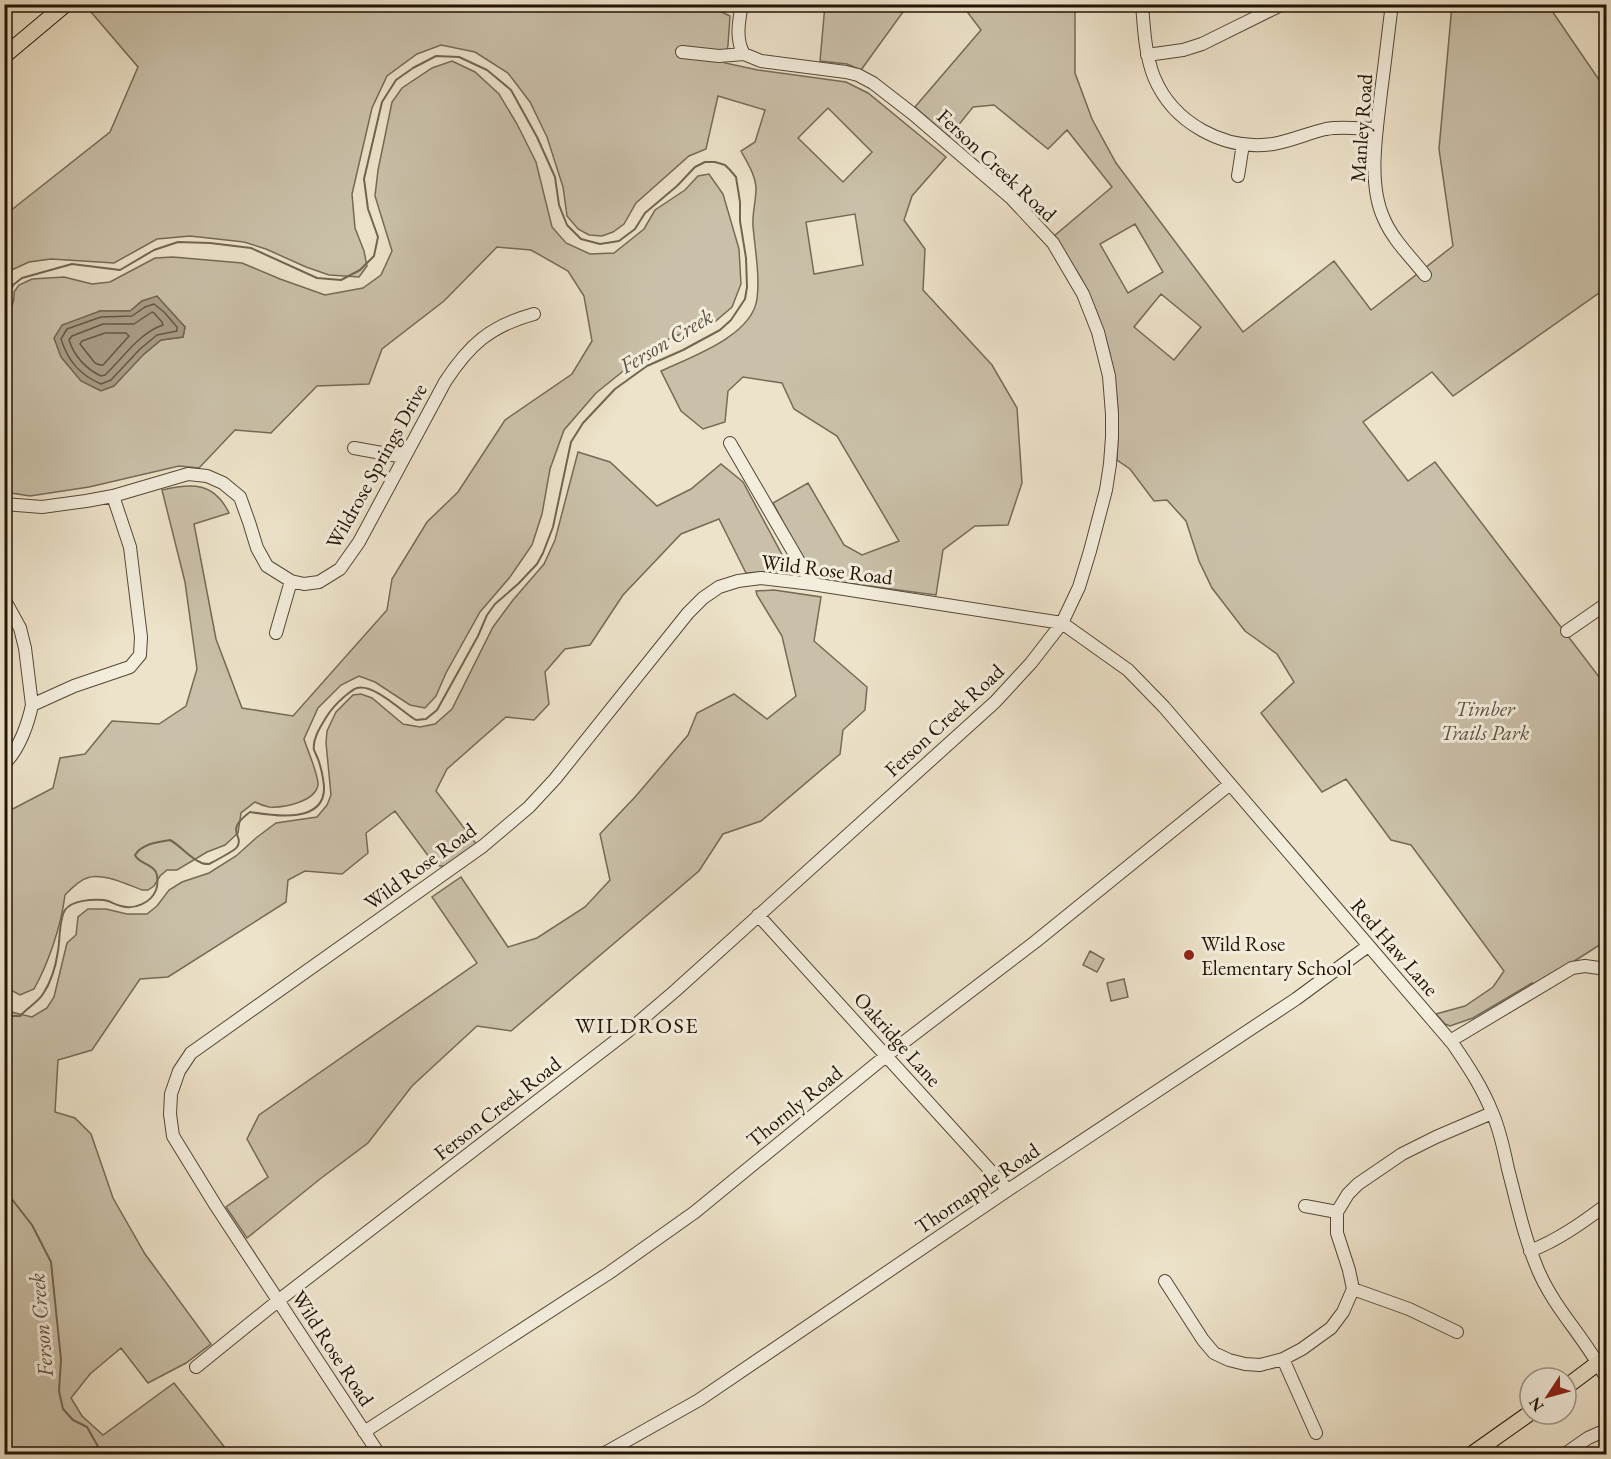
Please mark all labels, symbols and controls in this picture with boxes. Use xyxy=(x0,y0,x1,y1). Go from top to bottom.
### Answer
street label: Manley Road xyxy=(1344,73,1378,183)
street label: Ferson Creek Road xyxy=(932,103,1063,228)
water label: Ferson Creek xyxy=(613,302,718,381)
street label: Wildrose Springs Drive xyxy=(319,379,433,553)
street label: Wild Rose Road xyxy=(760,548,895,591)
street label: Ferson Creek Road xyxy=(879,657,1010,782)
park label: Timber Trails Park xyxy=(1441,695,1530,746)
street label: Wild Rose Road xyxy=(359,816,482,916)
street label: Red Haw Lane xyxy=(1345,892,1445,1002)
place label: Wild Rose Elementary School xyxy=(1201,930,1352,981)
marker: Wild Rose Elementary School xyxy=(1182,948,1196,962)
street label: Oakridge Lane xyxy=(848,986,948,1092)
district label: WILDROSE xyxy=(575,1011,699,1040)
street label: Ferson Creek Road xyxy=(428,1050,566,1166)
street label: Thornly Road xyxy=(741,1059,848,1153)
street label: Thornapple Road xyxy=(909,1136,1045,1240)
water label: Ferson Creek xyxy=(22,1272,60,1379)
street label: Wild Rose Road xyxy=(286,1285,381,1411)
north arrow xyxy=(1518,1366,1578,1426)
text: N xyxy=(1524,1393,1549,1416)

